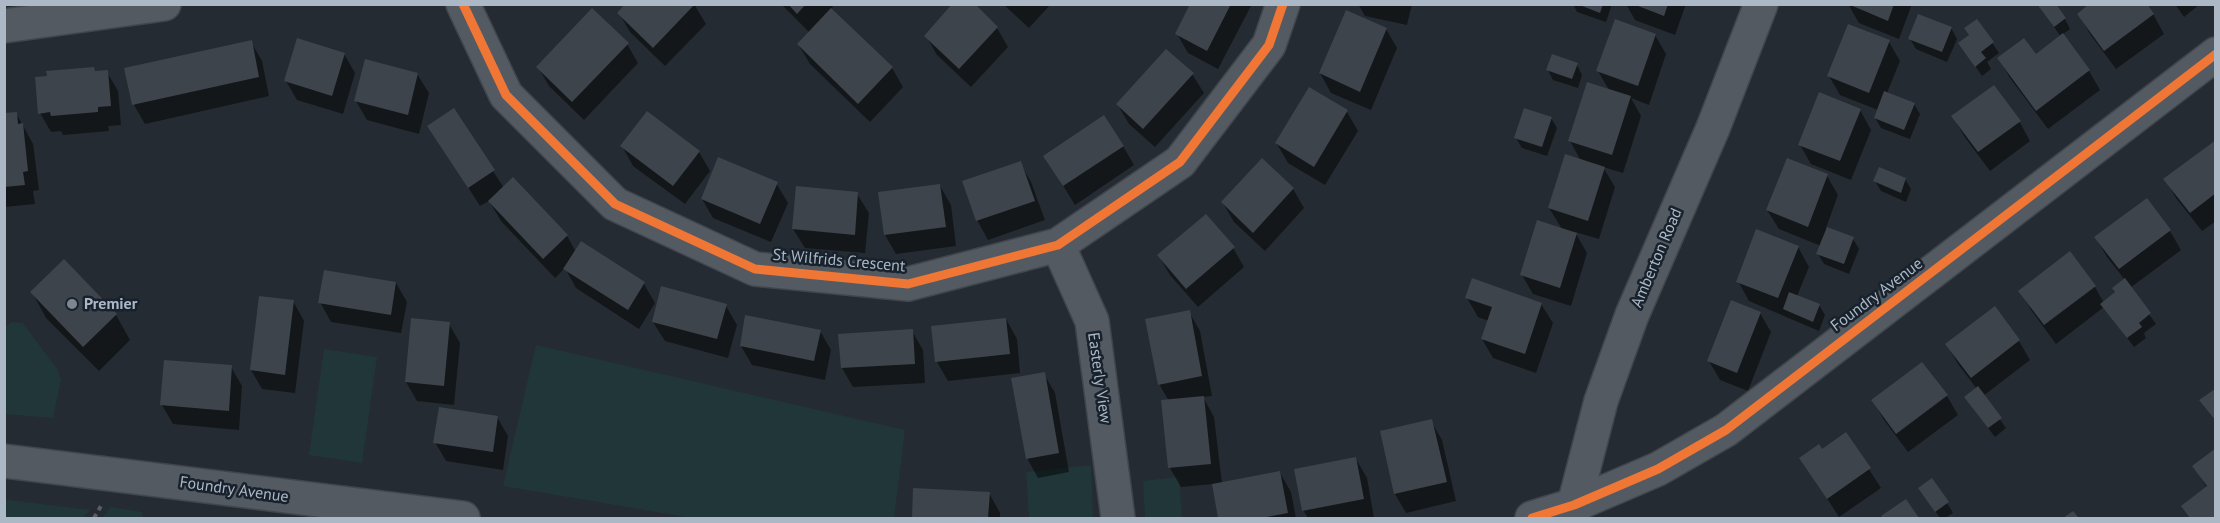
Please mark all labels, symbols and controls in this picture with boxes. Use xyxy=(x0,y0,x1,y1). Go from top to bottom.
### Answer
street label: Amberton Road xyxy=(1628,206,1686,310)
street label: St Wilfrids Crescent xyxy=(772,246,906,276)
street label: Foundry Avenue xyxy=(1827,254,1927,336)
place label: Premier xyxy=(84,294,137,314)
marker: Premier xyxy=(65,297,79,311)
street label: Easterly View xyxy=(1083,331,1115,425)
street label: Foundry Avenue xyxy=(178,473,290,507)

